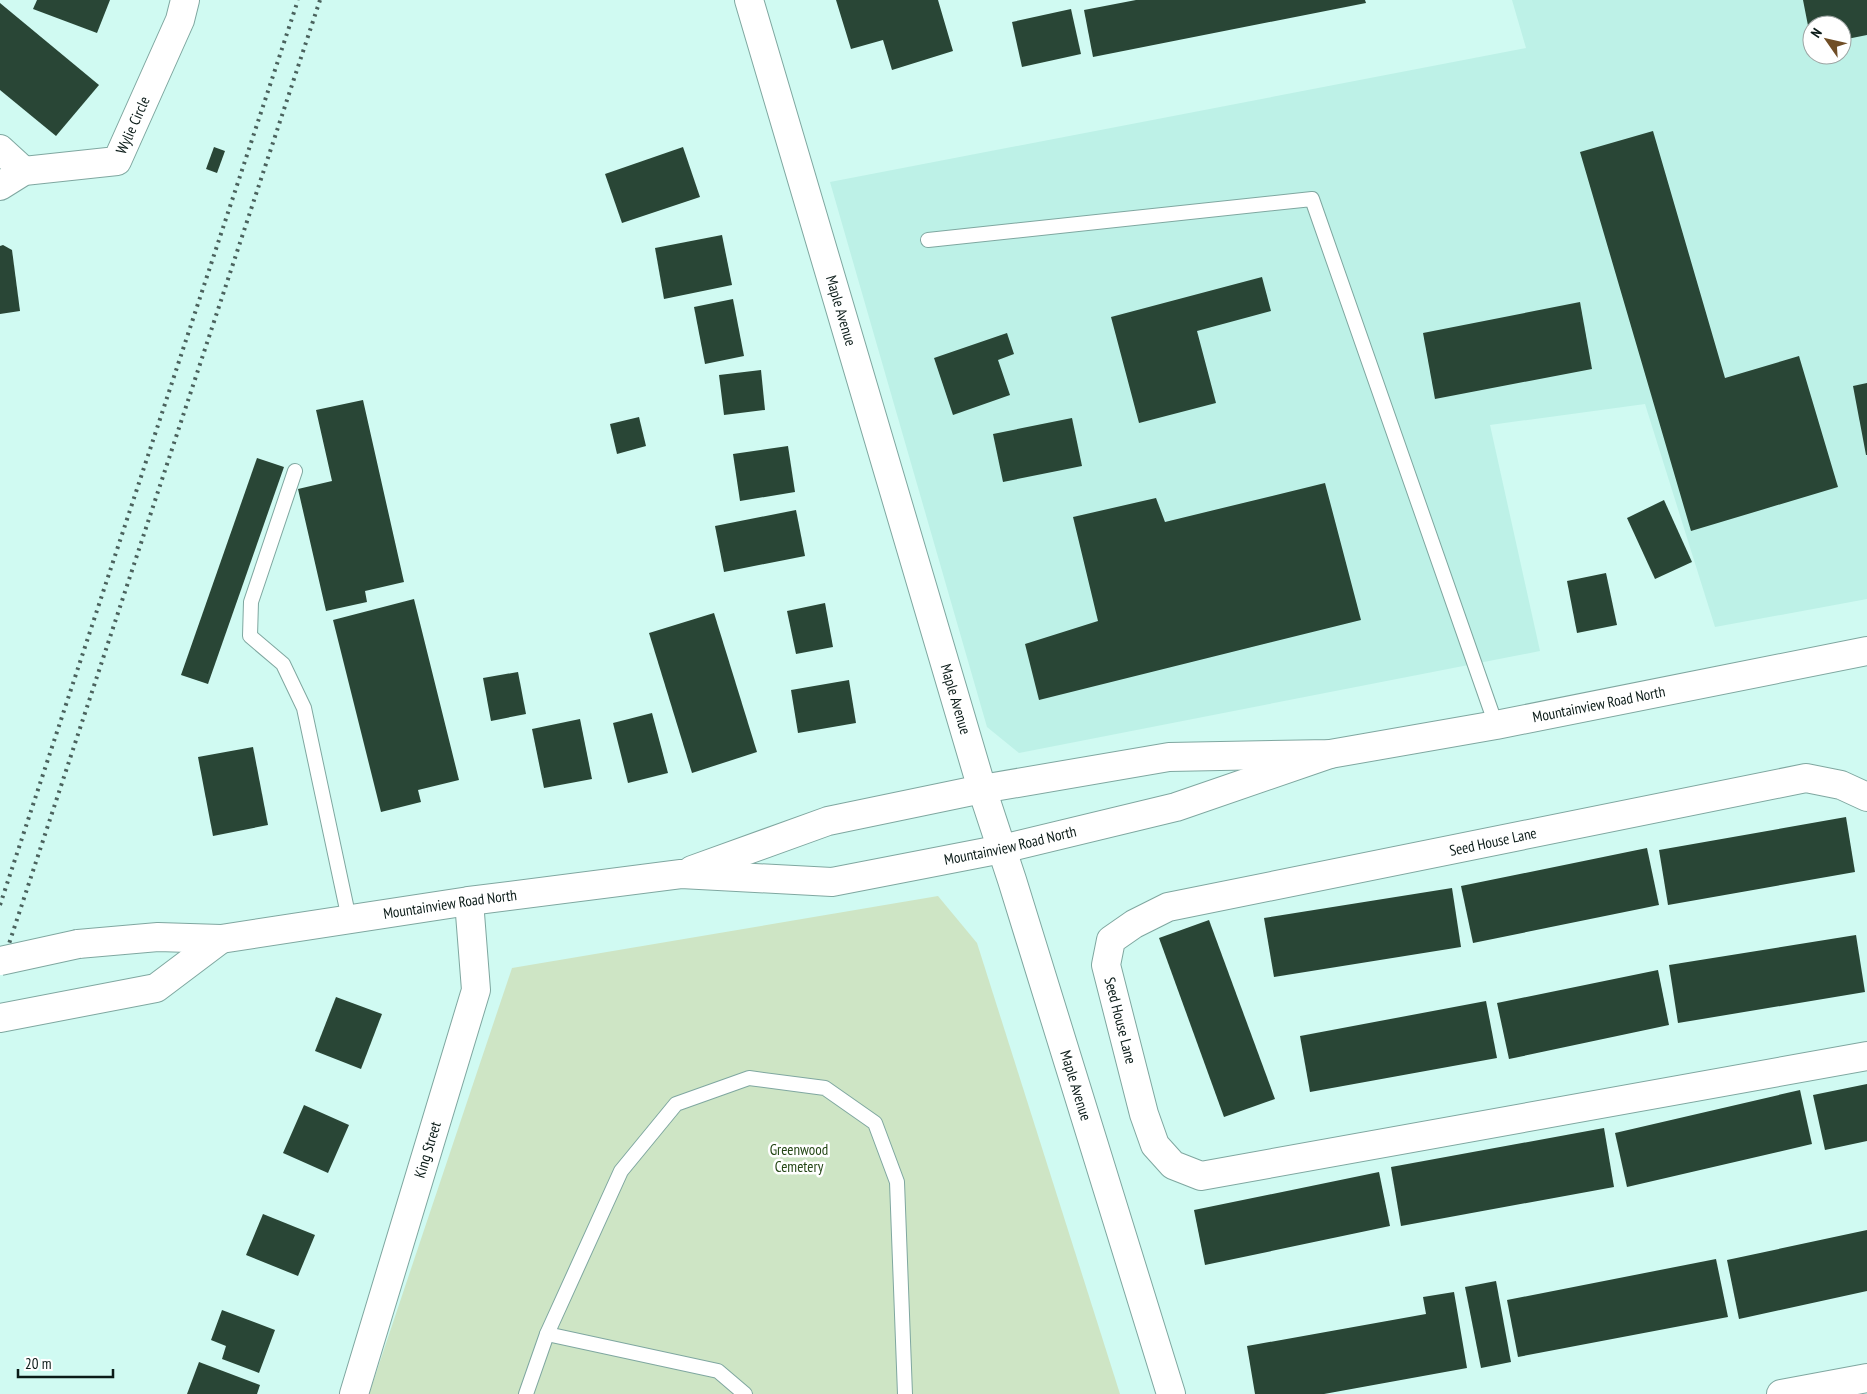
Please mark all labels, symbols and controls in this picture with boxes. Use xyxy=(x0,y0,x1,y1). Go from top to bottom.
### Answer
north arrow xyxy=(1802,15,1852,65)
text: N xyxy=(1807,25,1826,41)
street label: Wylie Circle xyxy=(111,93,154,157)
street label: Maple Avenue xyxy=(822,273,861,348)
street label: Maple Avenue xyxy=(937,662,975,737)
street label: Mountainview Road North xyxy=(1531,681,1667,726)
street label: Mountainview Road North xyxy=(942,821,1078,869)
street label: Seed House Lane xyxy=(1448,823,1538,860)
street label: Mountainview Road North xyxy=(382,885,518,923)
street label: Seed House Lane xyxy=(1100,975,1141,1066)
street label: Maple Avenue xyxy=(1056,1048,1096,1123)
street label: King Street xyxy=(410,1119,445,1180)
park label: Greenwood Cemetery xyxy=(770,1140,828,1176)
scale bar xyxy=(18,1346,112,1378)
text: 20 m xyxy=(25,1354,51,1373)

